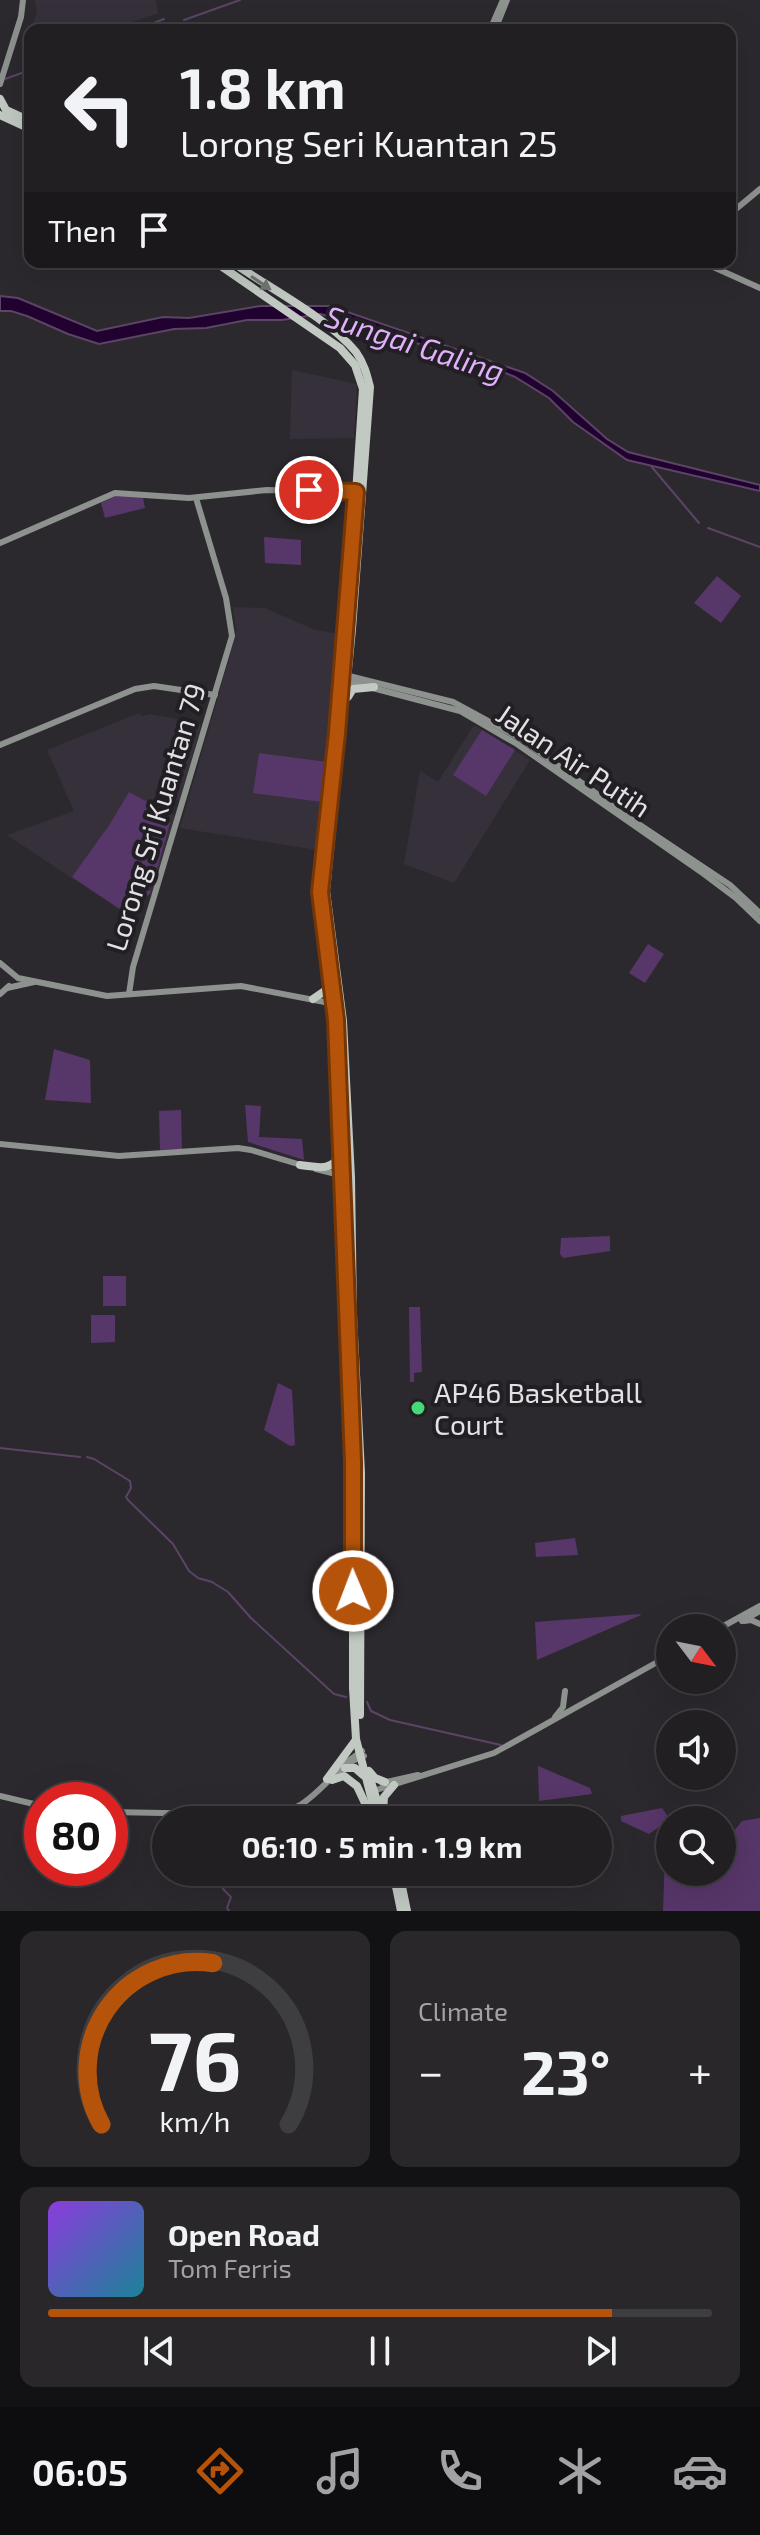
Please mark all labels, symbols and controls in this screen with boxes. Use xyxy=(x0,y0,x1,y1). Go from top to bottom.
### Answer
text: 1.8 km xyxy=(180,53,345,120)
icon: left xyxy=(48,56,152,160)
text: Lorong Seri Kuantan 25 xyxy=(180,121,558,164)
icon: arrive xyxy=(132,208,176,252)
text: Then xyxy=(48,212,116,248)
one-way arrow xyxy=(251,275,272,290)
water label: Sungai Galing xyxy=(321,297,509,389)
pin xyxy=(275,456,343,524)
icon: arrive xyxy=(287,468,331,512)
street label: Lorong Sri Kuantan 79 xyxy=(98,679,212,955)
street label: Jalan Air Putih xyxy=(491,696,657,824)
place label: AP46 Basketball Court xyxy=(434,1375,643,1441)
marker: AP46 Basketball Court xyxy=(409,1399,427,1417)
position arrow xyxy=(311,1549,395,1633)
north arrow xyxy=(656,1614,736,1694)
map controls xyxy=(656,1614,736,1886)
button: sound xyxy=(656,1710,736,1790)
speed limit sign: 80 xyxy=(24,1782,128,1886)
button: search xyxy=(656,1806,736,1886)
text: 06:10 · 5 min · 1.9 km xyxy=(242,1828,522,1864)
text: Climate xyxy=(418,1995,508,2026)
text: 76 xyxy=(148,2008,242,2108)
text: 23° xyxy=(521,2035,611,2107)
text: − xyxy=(418,2044,444,2097)
text: + xyxy=(688,2044,712,2097)
text: km/h xyxy=(160,2103,230,2138)
text: Open Road xyxy=(168,2216,320,2252)
text: Tom Ferris xyxy=(168,2252,292,2283)
icon: previous xyxy=(137,2329,181,2373)
icon: pause xyxy=(358,2329,402,2373)
icon: next xyxy=(579,2329,623,2373)
icon: directions xyxy=(192,2443,248,2499)
icon: music xyxy=(312,2443,368,2499)
icon: phone xyxy=(432,2443,488,2499)
icon: climate xyxy=(552,2443,608,2499)
icon: car xyxy=(672,2443,728,2499)
text: 06:05 xyxy=(32,2450,128,2493)

